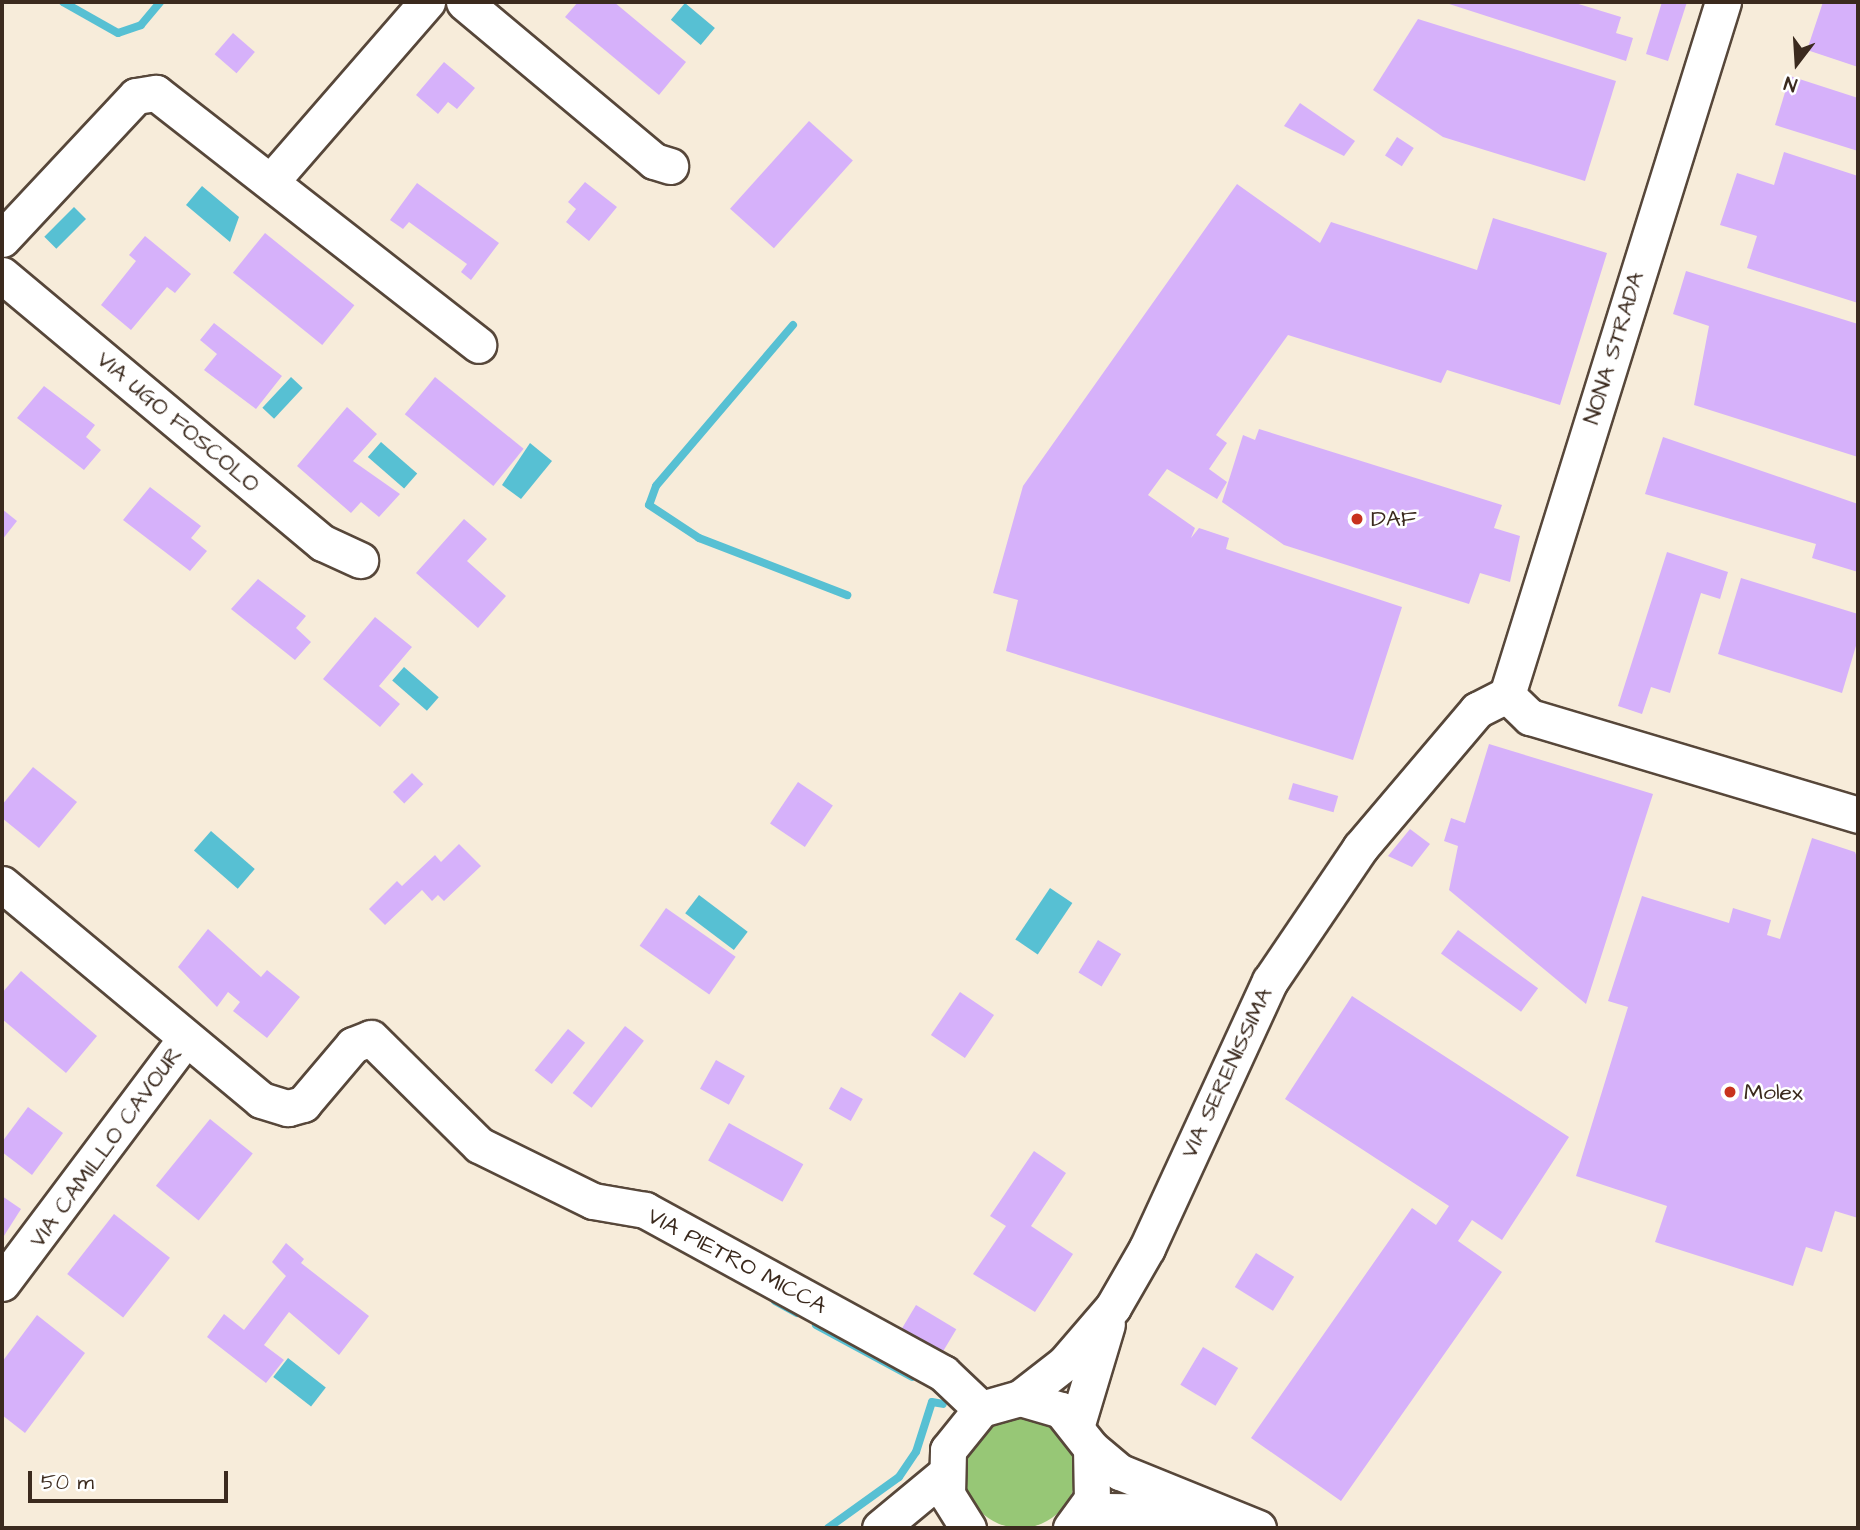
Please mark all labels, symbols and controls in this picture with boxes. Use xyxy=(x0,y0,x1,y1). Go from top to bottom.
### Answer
north arrow xyxy=(1762,28,1832,98)
text: N xyxy=(1781,69,1800,98)
street label: NONA STRADA xyxy=(1578,268,1650,428)
street label: VIA UGO FOSCOLO xyxy=(91,346,265,498)
place label: DAF xyxy=(1371,505,1417,533)
marker: DAF xyxy=(1349,511,1365,527)
street label: VIA SERENISSIMA xyxy=(1175,983,1279,1163)
street label: VIA CAMILLO CAVOUR xyxy=(24,1041,188,1253)
place label: Molex xyxy=(1744,1078,1803,1106)
marker: Molex xyxy=(1722,1084,1738,1100)
street label: VIA PIETRO MICCA xyxy=(643,1202,831,1320)
scale bar xyxy=(32,1456,231,1500)
text: 50 m xyxy=(41,1468,94,1497)

